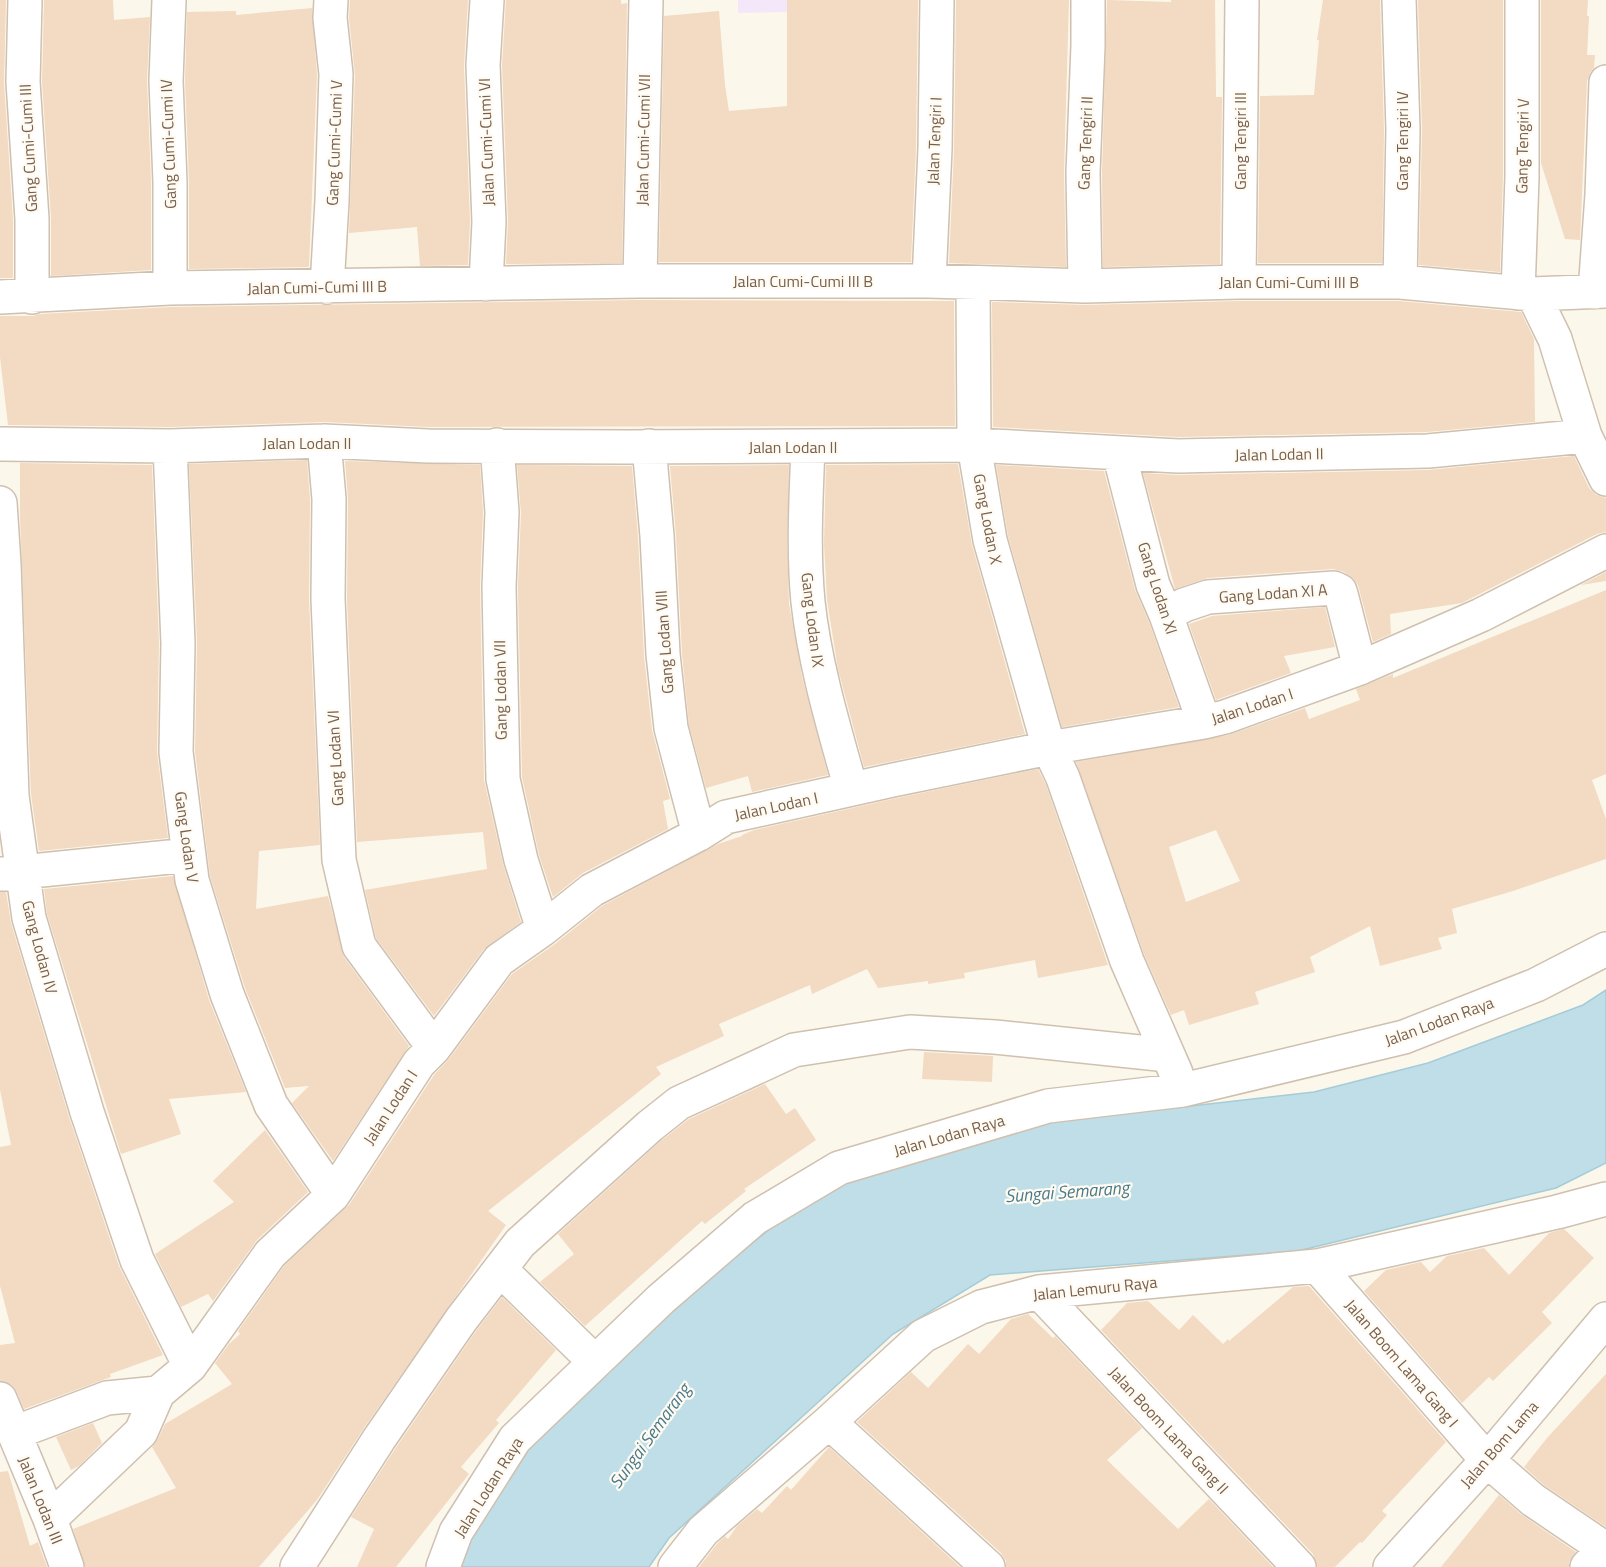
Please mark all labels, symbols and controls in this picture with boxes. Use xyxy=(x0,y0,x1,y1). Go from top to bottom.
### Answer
street label: Jalan Cumi-Cumi VII xyxy=(630,74,656,206)
street label: Jalan Cumi-Cumi VI xyxy=(472,78,500,206)
street label: Gang Cumi-Cumi IV xyxy=(154,79,182,209)
street label: Gang Cumi-Cumi V xyxy=(320,80,348,206)
street label: Gang Cumi-Cumi III xyxy=(13,83,43,213)
street label: Gang Tengiri IV xyxy=(1390,91,1414,191)
street label: Gang Tengiri III xyxy=(1228,92,1252,190)
street label: Jalan Tengiri I xyxy=(920,96,948,186)
street label: Gang Tengiri II xyxy=(1071,96,1099,190)
street label: Gang Tengiri V xyxy=(1509,98,1535,194)
street label: Jalan Cumi-Cumi III B xyxy=(733,269,873,293)
street label: Jalan Cumi-Cumi III B xyxy=(1219,270,1359,294)
street label: Jalan Cumi-Cumi III B xyxy=(247,274,387,300)
street label: Jalan Lodan II xyxy=(263,431,351,455)
street label: Jalan Lodan II xyxy=(749,435,837,459)
street label: Jalan Lodan II xyxy=(1234,441,1324,467)
street label: Gang Lodan X xyxy=(967,472,1009,566)
street label: Gang Lodan XI xyxy=(1132,539,1184,637)
street label: Gang Lodan IX xyxy=(795,571,831,669)
street label: Gang Lodan XI A xyxy=(1218,577,1329,609)
street label: Gang Lodan VIII xyxy=(648,589,680,695)
street label: Gang Lodan VII xyxy=(487,640,513,740)
street label: Jalan Lodan I xyxy=(1208,681,1296,731)
street label: Gang Lodan VI xyxy=(321,709,349,807)
street label: Jalan Lodan I xyxy=(732,785,820,827)
street label: Gang Lodan V xyxy=(169,790,205,884)
street label: Gang Lodan IV xyxy=(16,897,64,997)
street label: Jalan Lodan Raya xyxy=(1381,990,1497,1052)
street label: Jalan Lodan I xyxy=(357,1065,423,1149)
street label: Jalan Lodan Raya xyxy=(891,1108,1007,1162)
water label: Sungai Semarang xyxy=(1004,1174,1132,1209)
street label: Jalan Lemuru Raya xyxy=(1032,1270,1158,1306)
street label: Jalan Boom Lama Gang I xyxy=(1340,1294,1464,1432)
street label: Jalan Boom Lama Gang II xyxy=(1103,1361,1235,1499)
water label: Sungai Semarang xyxy=(602,1375,699,1494)
street label: Jalan Bom Lama xyxy=(1454,1395,1544,1493)
street label: Jalan Lodan Raya xyxy=(447,1432,529,1542)
street label: Jalan Lodan III xyxy=(12,1452,70,1548)

